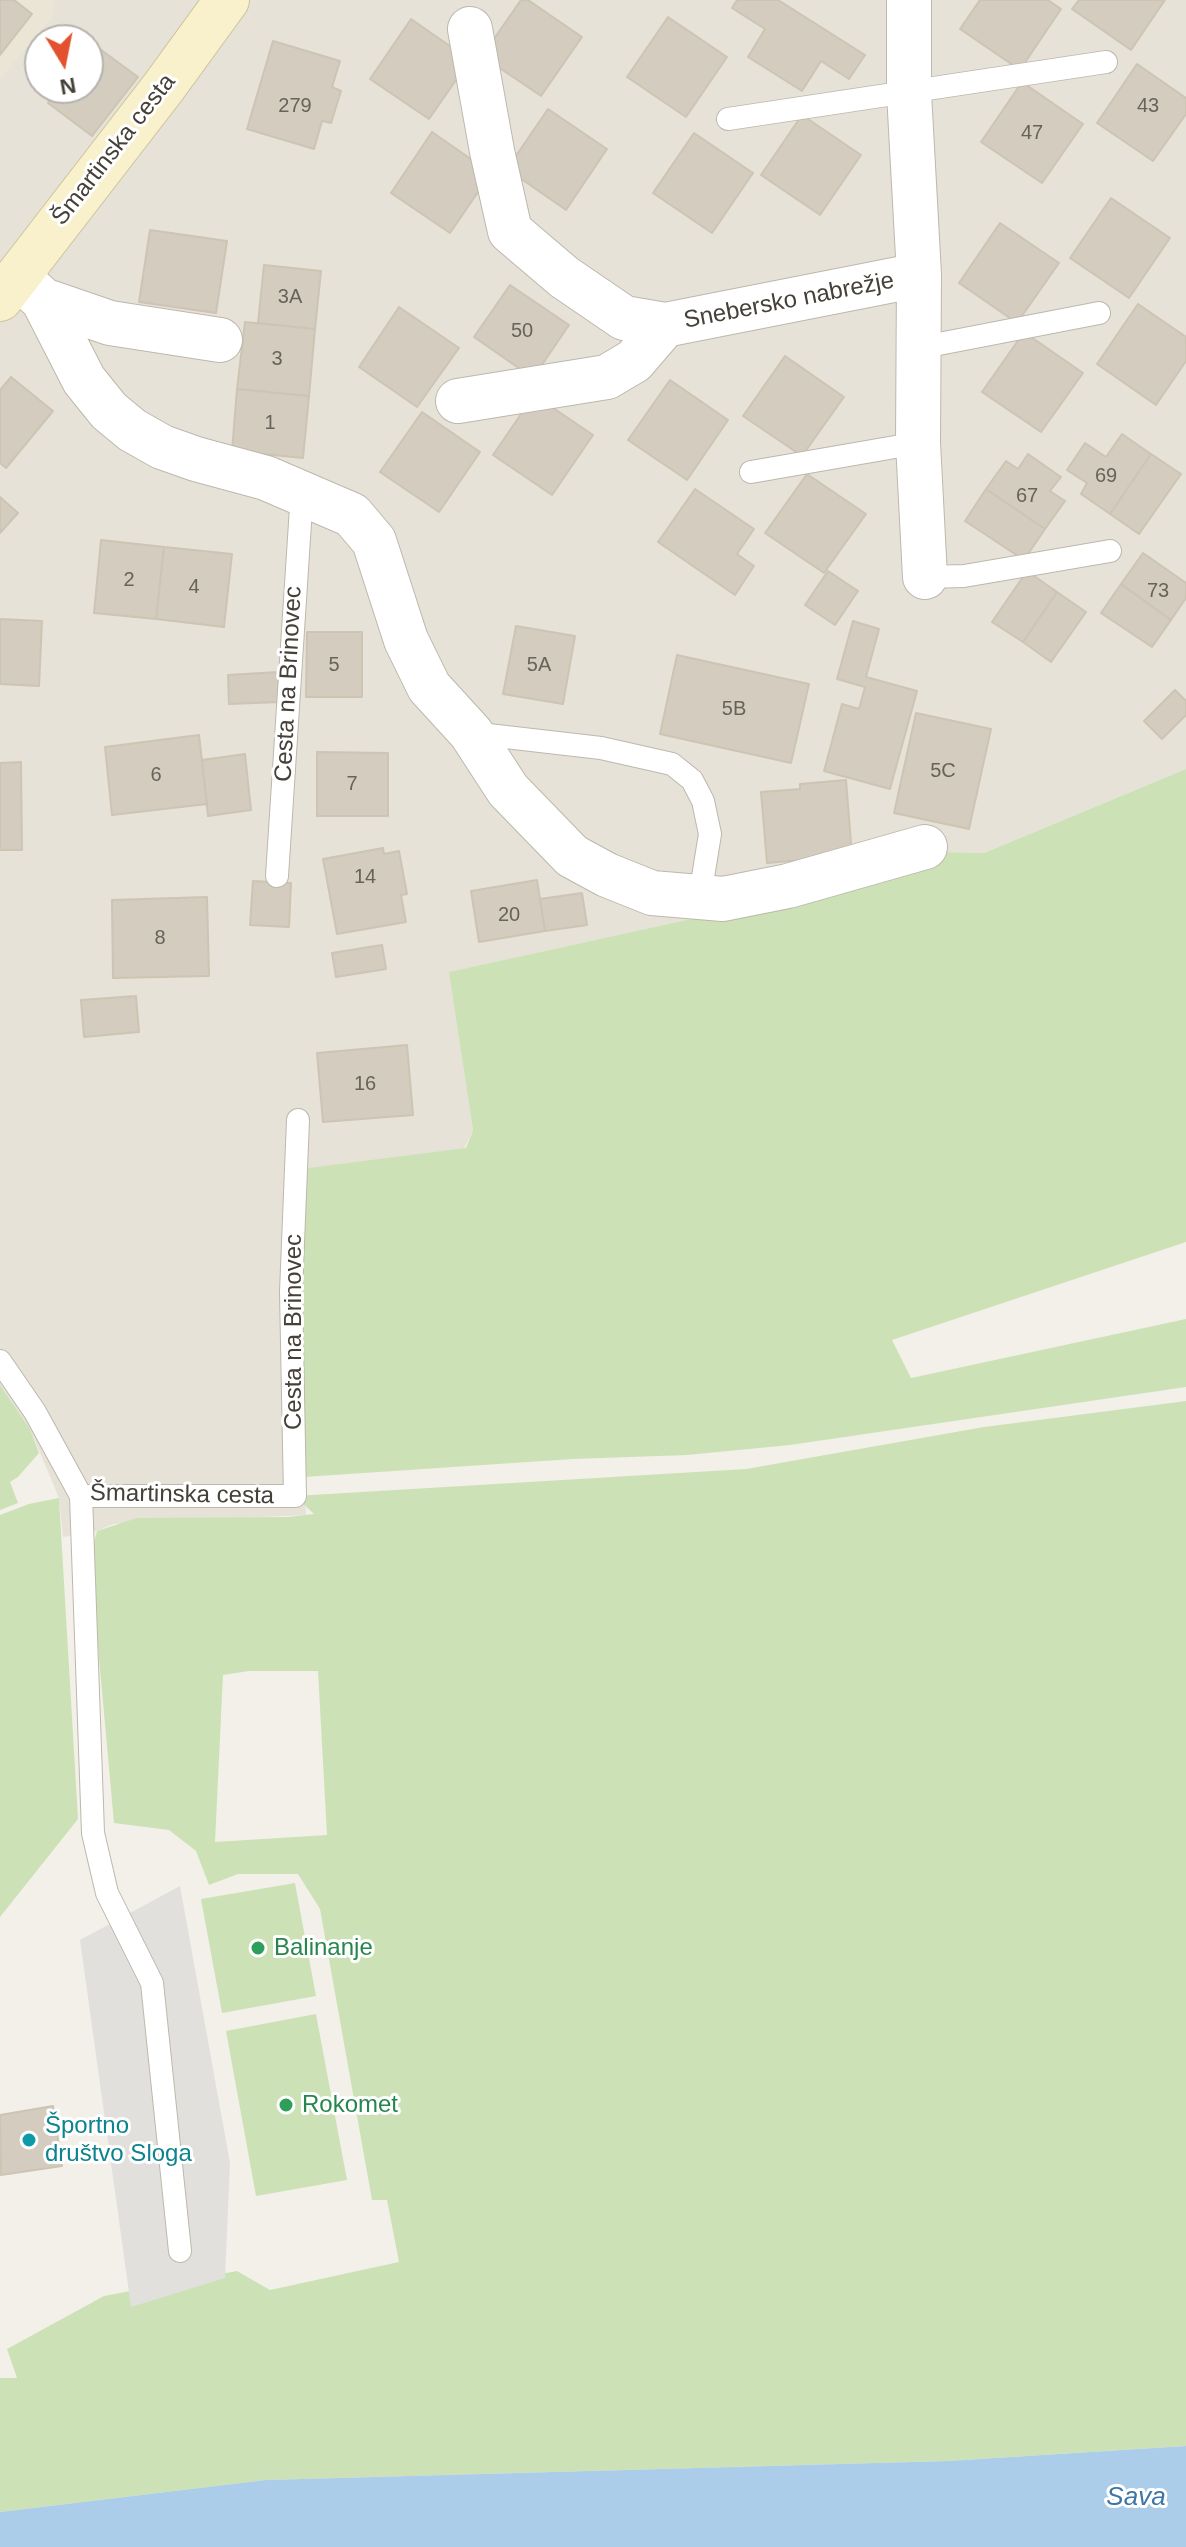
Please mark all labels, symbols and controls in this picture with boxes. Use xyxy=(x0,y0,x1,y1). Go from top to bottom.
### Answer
north arrow xyxy=(24,24,104,104)
street label: Šmartinska cesta xyxy=(46,69,182,231)
text: N xyxy=(58,72,78,100)
house number: 279 xyxy=(278,94,312,118)
house number: 43 xyxy=(1137,94,1159,118)
house number: 47 xyxy=(1021,121,1043,145)
street label: Snebersko nabrežje xyxy=(681,266,897,336)
house number: 3A xyxy=(278,285,302,309)
house number: 50 xyxy=(511,319,533,343)
house number: 3 xyxy=(271,347,283,371)
house number: 1 xyxy=(264,411,276,435)
house number: 69 xyxy=(1095,464,1117,488)
house number: 67 xyxy=(1016,484,1038,508)
house number: 2 xyxy=(123,568,135,592)
house number: 4 xyxy=(188,575,200,599)
house number: 73 xyxy=(1147,579,1169,603)
street label: Cesta na Brinovec xyxy=(269,585,309,783)
house number: 5 xyxy=(328,653,340,677)
house number: 5A xyxy=(527,653,551,677)
house number: 5B xyxy=(722,697,746,721)
house number: 5C xyxy=(930,759,956,783)
house number: 6 xyxy=(150,763,162,787)
house number: 7 xyxy=(346,772,358,796)
house number: 14 xyxy=(354,865,376,889)
house number: 20 xyxy=(498,903,520,927)
house number: 8 xyxy=(154,926,166,950)
house number: 16 xyxy=(354,1072,376,1096)
street label: Cesta na Brinovec xyxy=(280,1234,308,1430)
street label: Šmartinska cesta xyxy=(90,1479,274,1511)
place label: Balinanje xyxy=(274,1934,373,1962)
marker: Balinanje xyxy=(249,1939,267,1957)
place label: Rokomet xyxy=(302,2091,398,2119)
marker: Rokomet xyxy=(277,2096,295,2114)
place label: Športno društvo Sloga xyxy=(45,2112,192,2168)
marker: Športno društvo Sloga xyxy=(20,2131,38,2149)
water label: Sava xyxy=(1106,2482,1166,2514)

